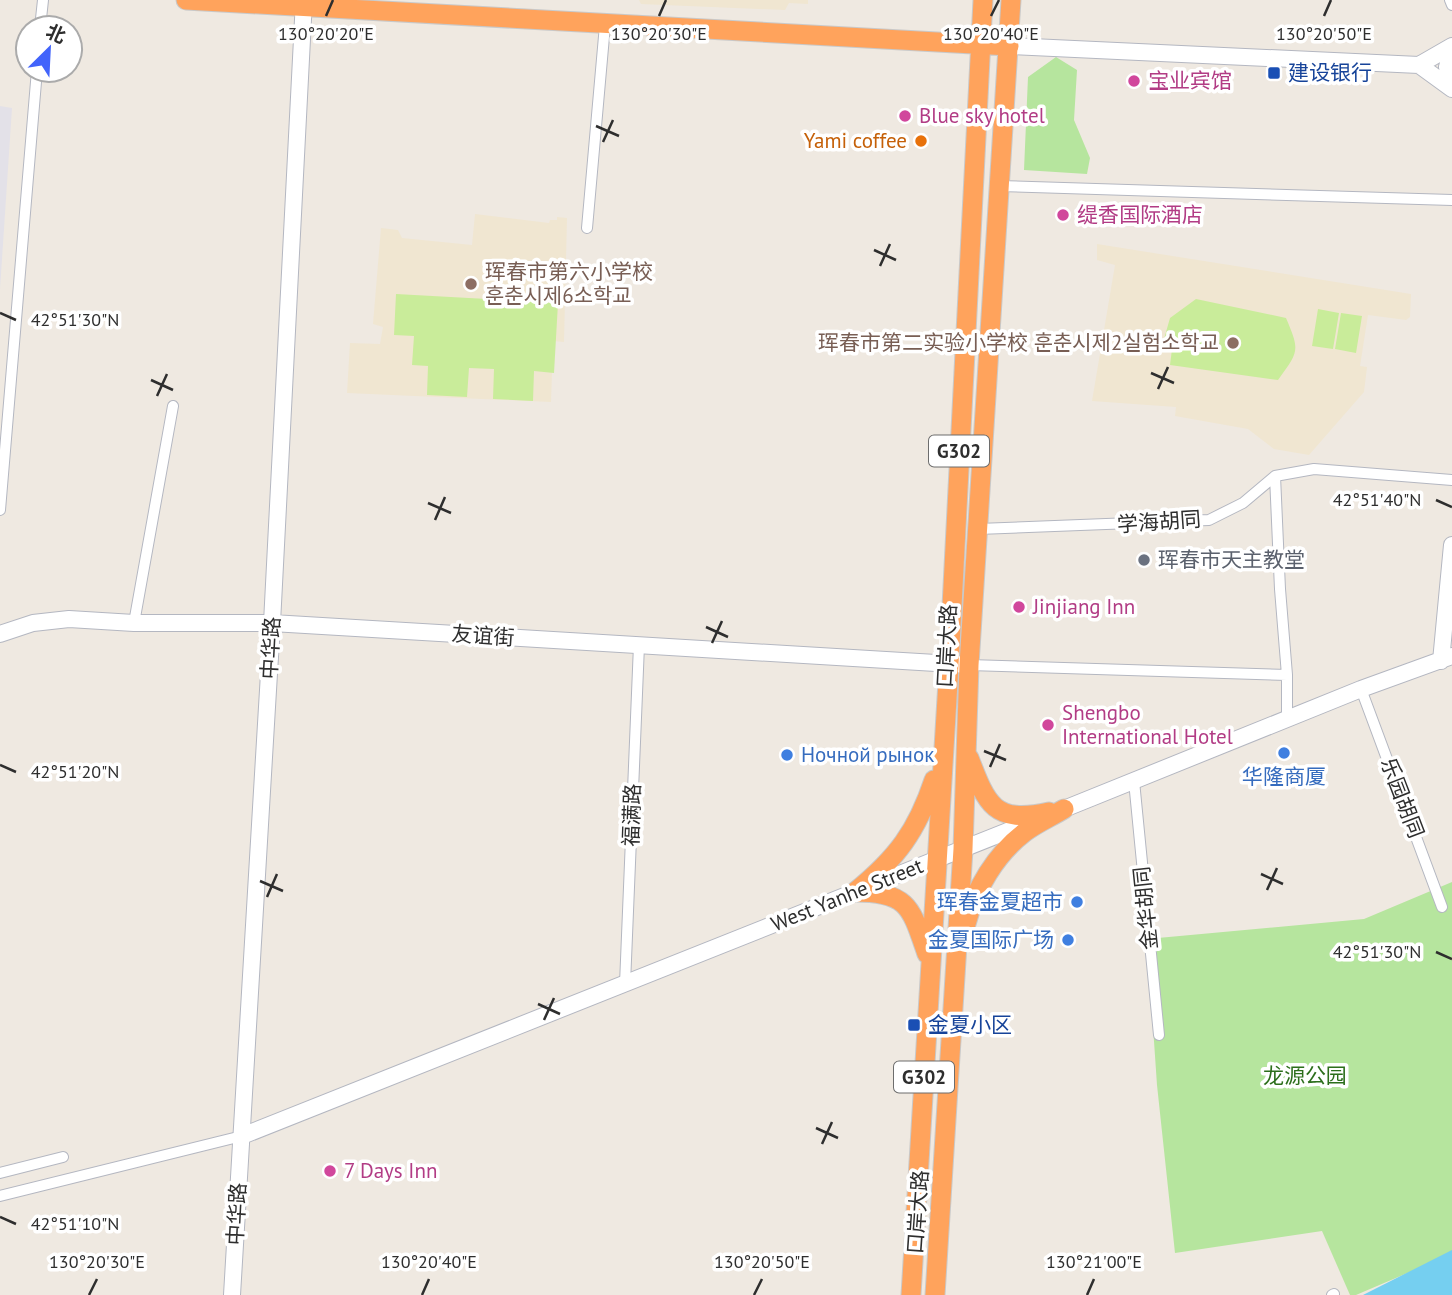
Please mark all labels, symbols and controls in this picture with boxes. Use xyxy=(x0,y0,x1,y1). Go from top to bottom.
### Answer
north arrow xyxy=(14,14,84,84)
text: 北 xyxy=(42,19,69,48)
text: 130°20'20"E xyxy=(278,22,374,45)
text: 130°20'30"E xyxy=(611,22,707,45)
text: 130°20'40"E xyxy=(943,22,1039,45)
text: 130°20'50"E xyxy=(1276,22,1372,45)
place label: 建设银行 xyxy=(1288,59,1372,86)
marker: 建设银行 xyxy=(1266,65,1282,81)
place label: 宝业宾馆 xyxy=(1148,67,1232,94)
marker: 宝业宾馆 xyxy=(1126,73,1142,89)
place label: Blue sky hotel xyxy=(919,102,1045,129)
marker: Blue sky hotel xyxy=(897,108,913,124)
place label: Yami coffee xyxy=(804,127,907,154)
marker: Yami coffee xyxy=(913,133,929,149)
place label: 缇香国际酒店 xyxy=(1077,201,1203,228)
marker: 缇香国际酒店 xyxy=(1055,207,1071,223)
place label: 珲春市第六小学校 훈춘시제6소학교 xyxy=(485,258,653,309)
marker: 珲春市第六小学校 훈춘시제6소학교 xyxy=(463,276,479,292)
text: 42°51'30"N xyxy=(31,308,119,331)
place label: 珲春市第二实验小学校 훈춘시제2실험소학교 xyxy=(818,329,1219,356)
marker: 珲春市第二实验小学校 훈춘시제2실험소학교 xyxy=(1225,335,1241,351)
road number: G302 xyxy=(929,436,989,466)
text: 42°51'40"N xyxy=(1333,488,1421,511)
street label: 学海胡同 xyxy=(1116,505,1202,538)
place label: 珲春市天主教堂 xyxy=(1158,546,1305,573)
marker: 珲春市天主教堂 xyxy=(1136,552,1152,568)
place label: Jinjiang Inn xyxy=(1032,593,1135,620)
marker: Jinjiang Inn xyxy=(1011,599,1027,615)
street label: 口岸大路 xyxy=(931,603,962,689)
street label: 中华路 xyxy=(255,616,286,680)
street label: 友谊街 xyxy=(451,620,515,651)
place label: Shengbo International Hotel xyxy=(1062,699,1233,750)
marker: Shengbo International Hotel xyxy=(1040,717,1056,733)
place label: Ночной рынок xyxy=(801,741,934,768)
marker: 华隆商厦 xyxy=(1276,745,1292,761)
marker: Ночной рынок xyxy=(779,747,795,763)
street label: 乐园胡同 xyxy=(1375,754,1430,842)
text: 42°51'20"N xyxy=(31,760,119,783)
place label: 华隆商厦 xyxy=(1242,763,1326,790)
street label: 福满路 xyxy=(617,783,646,847)
street label: West Yanhe Street xyxy=(767,852,927,937)
street label: 金华胡同 xyxy=(1128,865,1163,951)
place label: 珲春金夏超市 xyxy=(937,888,1063,915)
marker: 珲春金夏超市 xyxy=(1069,894,1085,910)
place label: 金夏国际广场 xyxy=(928,926,1054,953)
marker: 金夏国际广场 xyxy=(1060,932,1076,948)
text: 42°51'30"N xyxy=(1333,940,1421,963)
place label: 金夏小区 xyxy=(928,1011,1012,1038)
marker: 金夏小区 xyxy=(906,1017,922,1033)
road number: G302 xyxy=(894,1062,954,1092)
park label: 龙源公园 xyxy=(1263,1062,1347,1089)
place label: 7 Days Inn xyxy=(344,1157,437,1184)
marker: 7 Days Inn xyxy=(322,1163,338,1179)
street label: 口岸大路 xyxy=(901,1169,934,1255)
street label: 中华路 xyxy=(221,1182,252,1246)
text: 42°51'10"N xyxy=(31,1212,119,1235)
text: 130°20'30"E xyxy=(49,1250,145,1273)
text: 130°20'40"E xyxy=(381,1250,477,1273)
text: 130°20'50"E xyxy=(714,1250,810,1273)
text: 130°21'00"E xyxy=(1046,1250,1142,1273)

